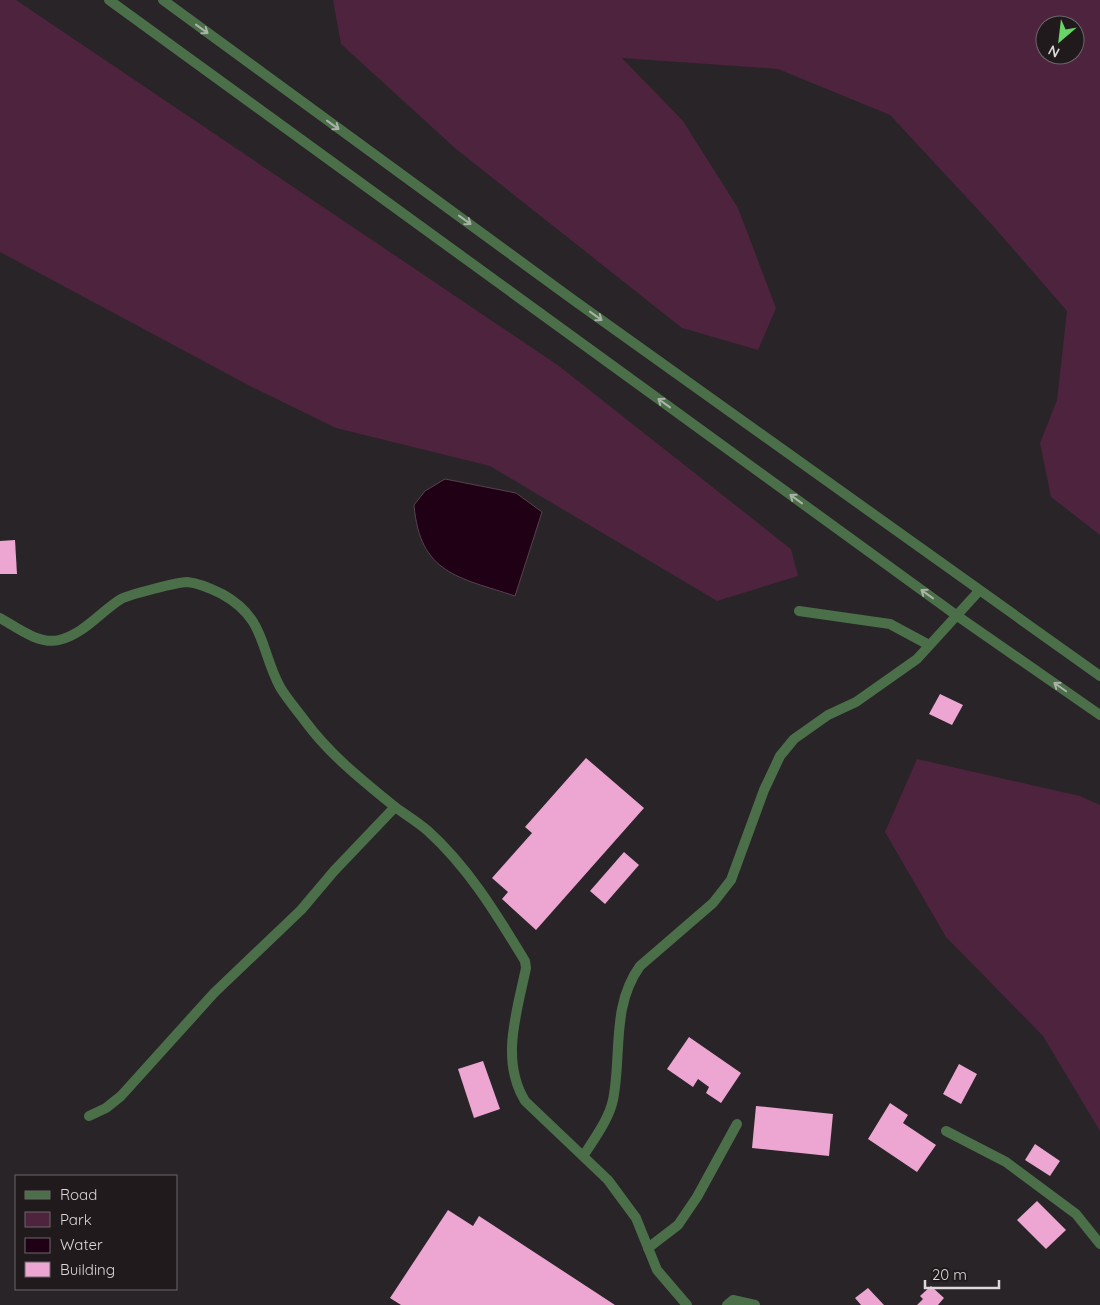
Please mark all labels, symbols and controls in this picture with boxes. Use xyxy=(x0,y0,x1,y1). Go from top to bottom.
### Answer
north arrow xyxy=(1035,15,1085,65)
one-way arrow xyxy=(195,24,209,34)
text: N xyxy=(1045,41,1063,62)
one-way arrow xyxy=(326,119,339,130)
one-way arrow xyxy=(458,215,471,226)
one-way arrow xyxy=(589,311,603,321)
one-way arrow xyxy=(657,398,671,408)
one-way arrow xyxy=(789,493,803,504)
one-way arrow xyxy=(920,589,934,599)
one-way arrow xyxy=(1053,682,1067,692)
legend xyxy=(15,1175,178,1290)
text: Road xyxy=(60,1185,97,1204)
text: Park xyxy=(60,1210,92,1229)
text: Water xyxy=(60,1235,103,1254)
scale bar xyxy=(925,1258,999,1290)
text: Building xyxy=(60,1260,115,1279)
text: 20 m xyxy=(932,1265,967,1284)

